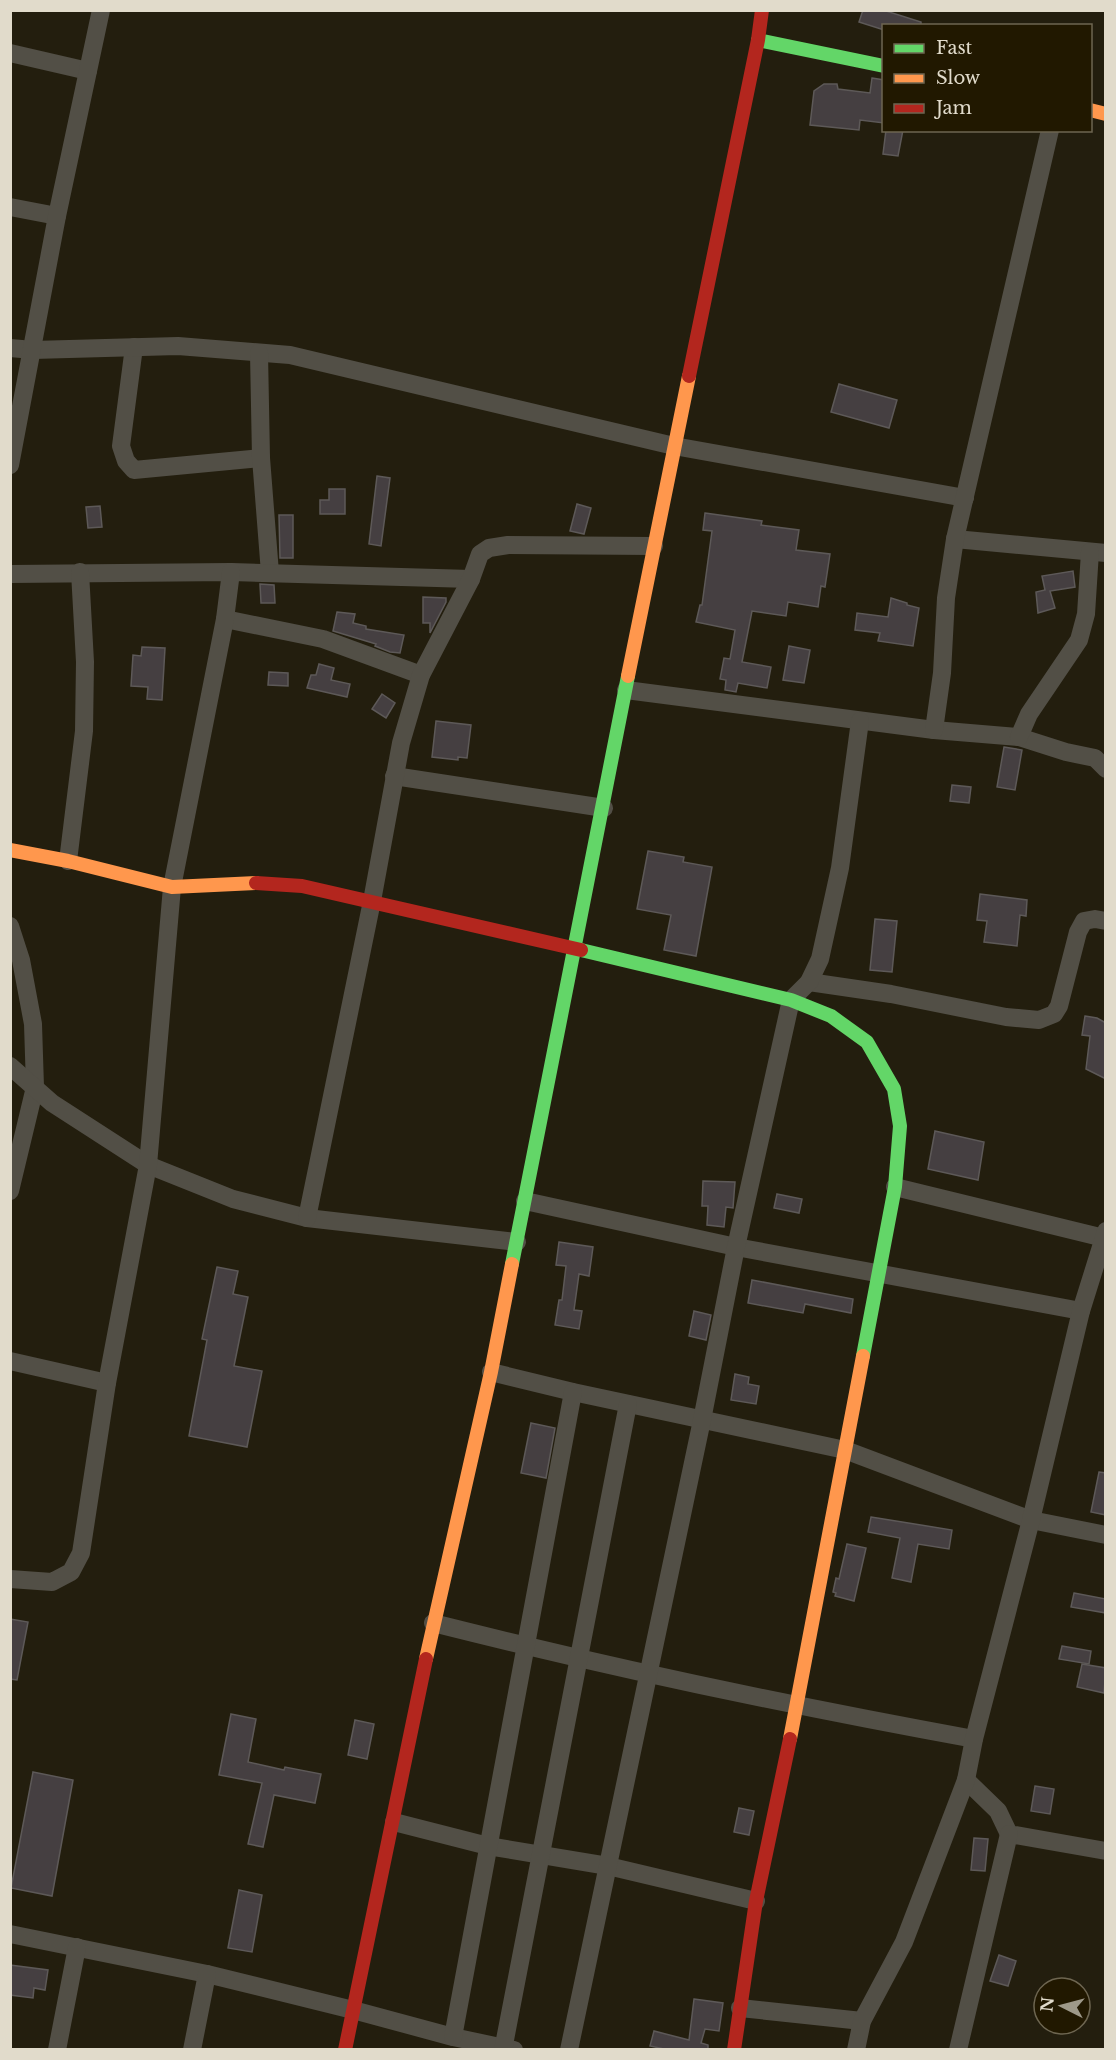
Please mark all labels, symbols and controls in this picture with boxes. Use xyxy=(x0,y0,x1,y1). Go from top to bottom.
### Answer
legend xyxy=(882,24,1092,132)
text: Fast xyxy=(936,37,973,59)
text: Slow xyxy=(936,67,981,89)
text: Jam xyxy=(934,97,972,119)
north arrow xyxy=(1032,1976,1092,2036)
text: N xyxy=(1036,1996,1058,2013)

